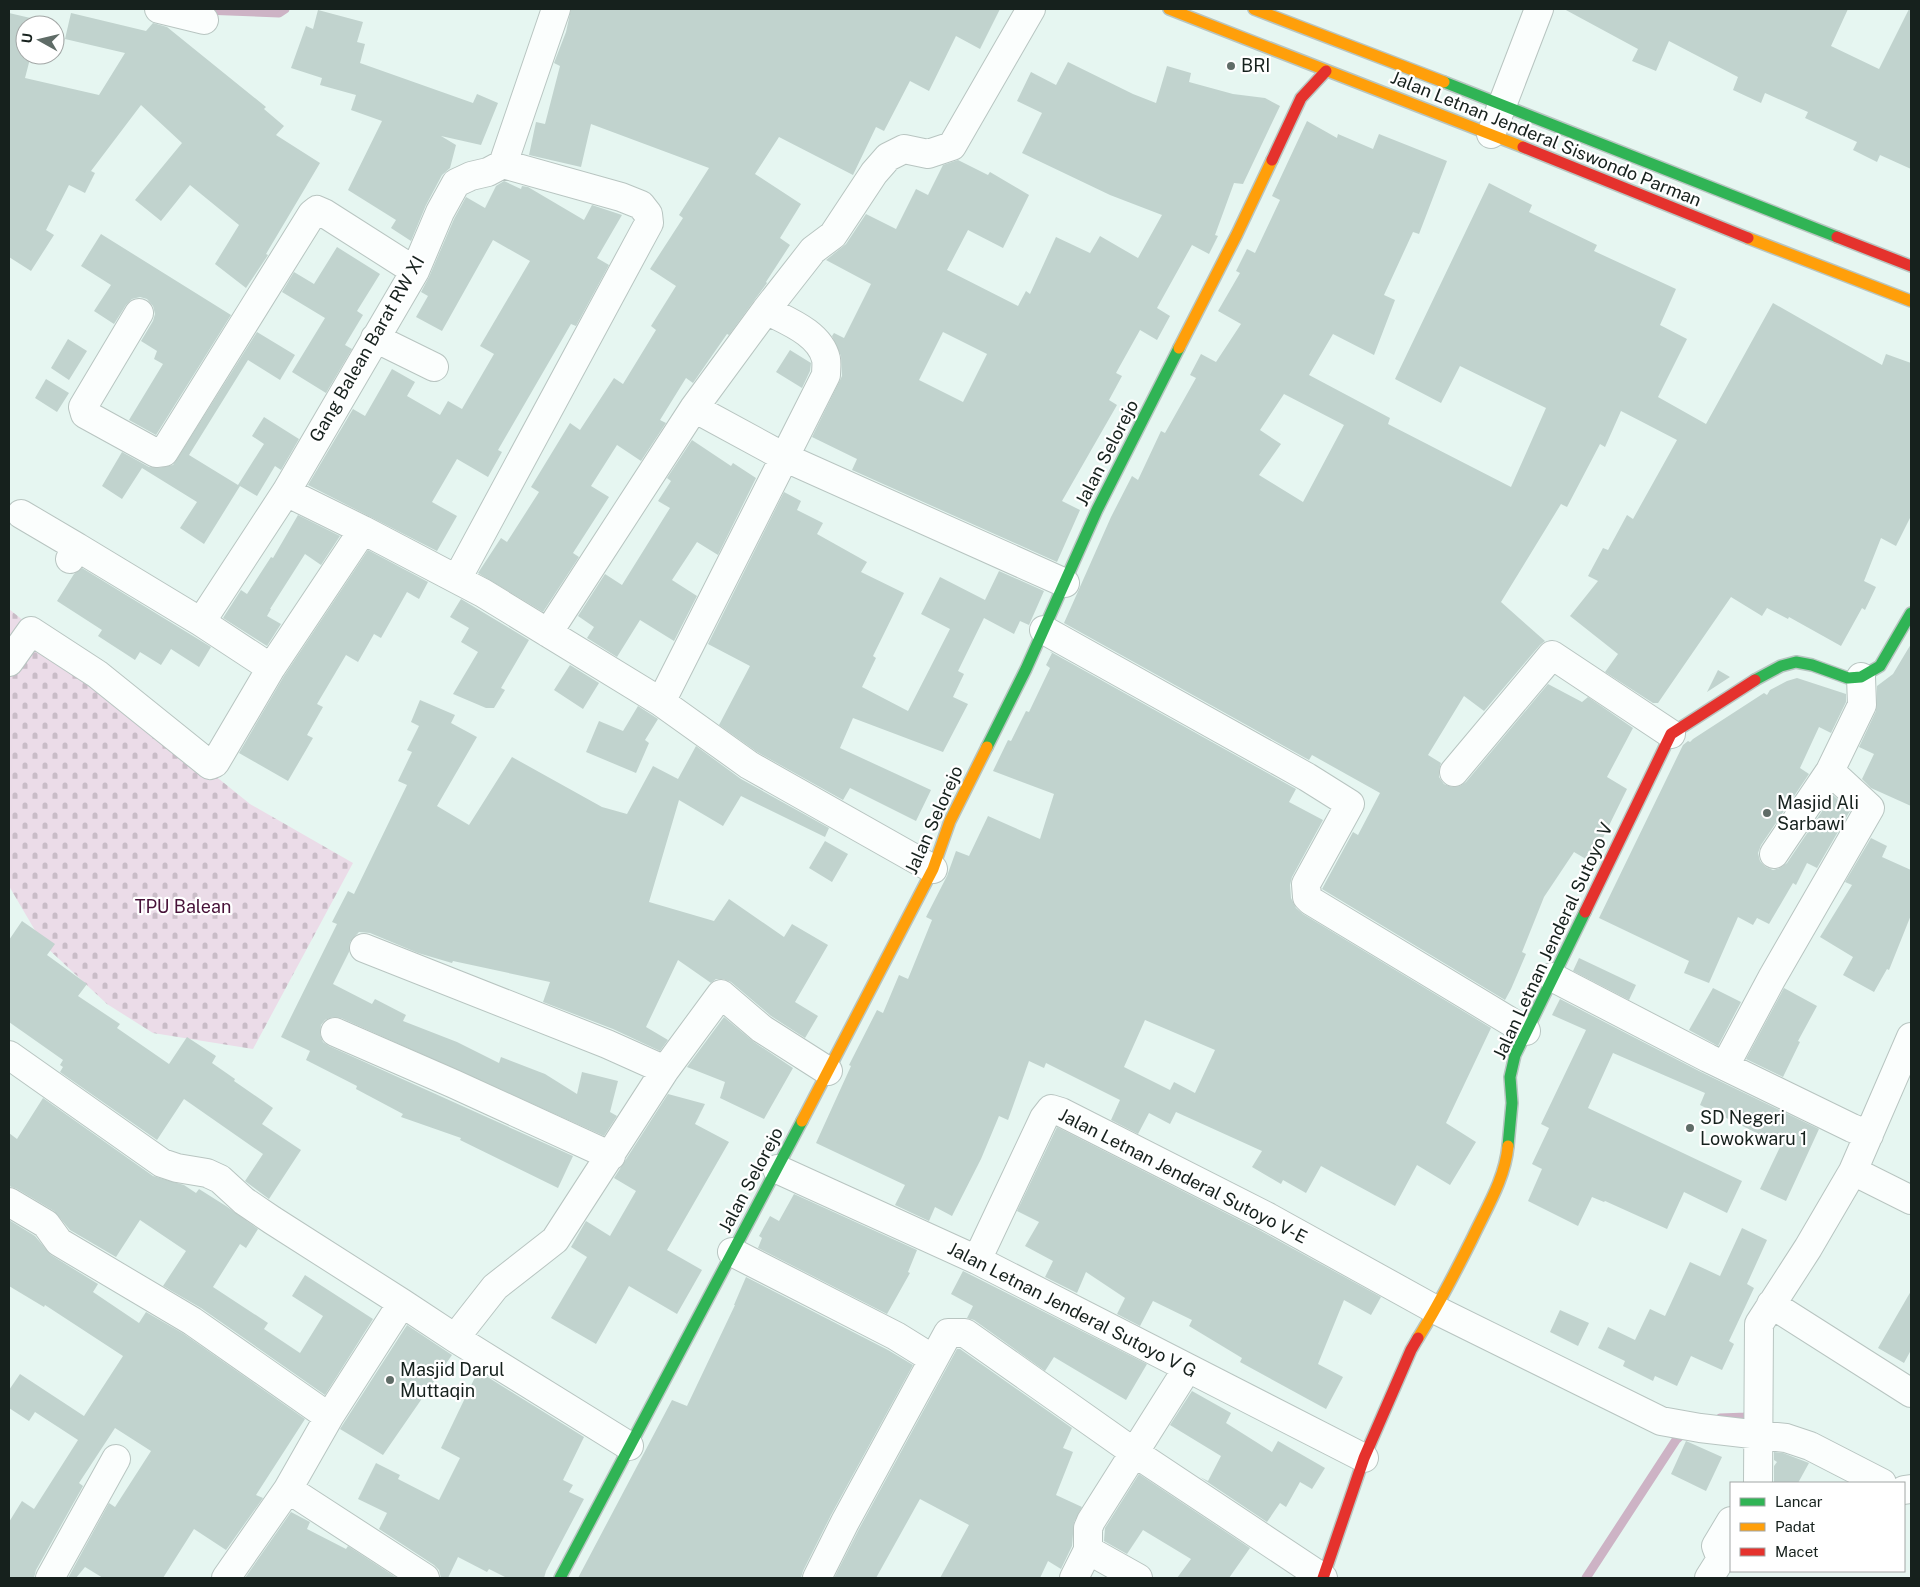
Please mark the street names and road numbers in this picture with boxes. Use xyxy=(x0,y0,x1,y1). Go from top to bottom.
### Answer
street label: Jalan Letnan Jenderal Siswondo Parman xyxy=(1388,66,1705,211)
street label: Gang Balean Barat RW XI xyxy=(305,252,428,445)
street label: Jalan Selorejo xyxy=(1071,396,1142,509)
street label: Jalan Selorejo xyxy=(900,762,967,877)
street label: Jalan Letnan Jenderal Sutoyo V xyxy=(1488,819,1617,1063)
street label: Jalan Letnan Jenderal Sutoyo V-E xyxy=(1056,1104,1311,1248)
street label: Jalan Selorejo xyxy=(714,1123,787,1236)
street label: Jalan Letnan Jenderal Sutoyo V G xyxy=(944,1237,1200,1382)

